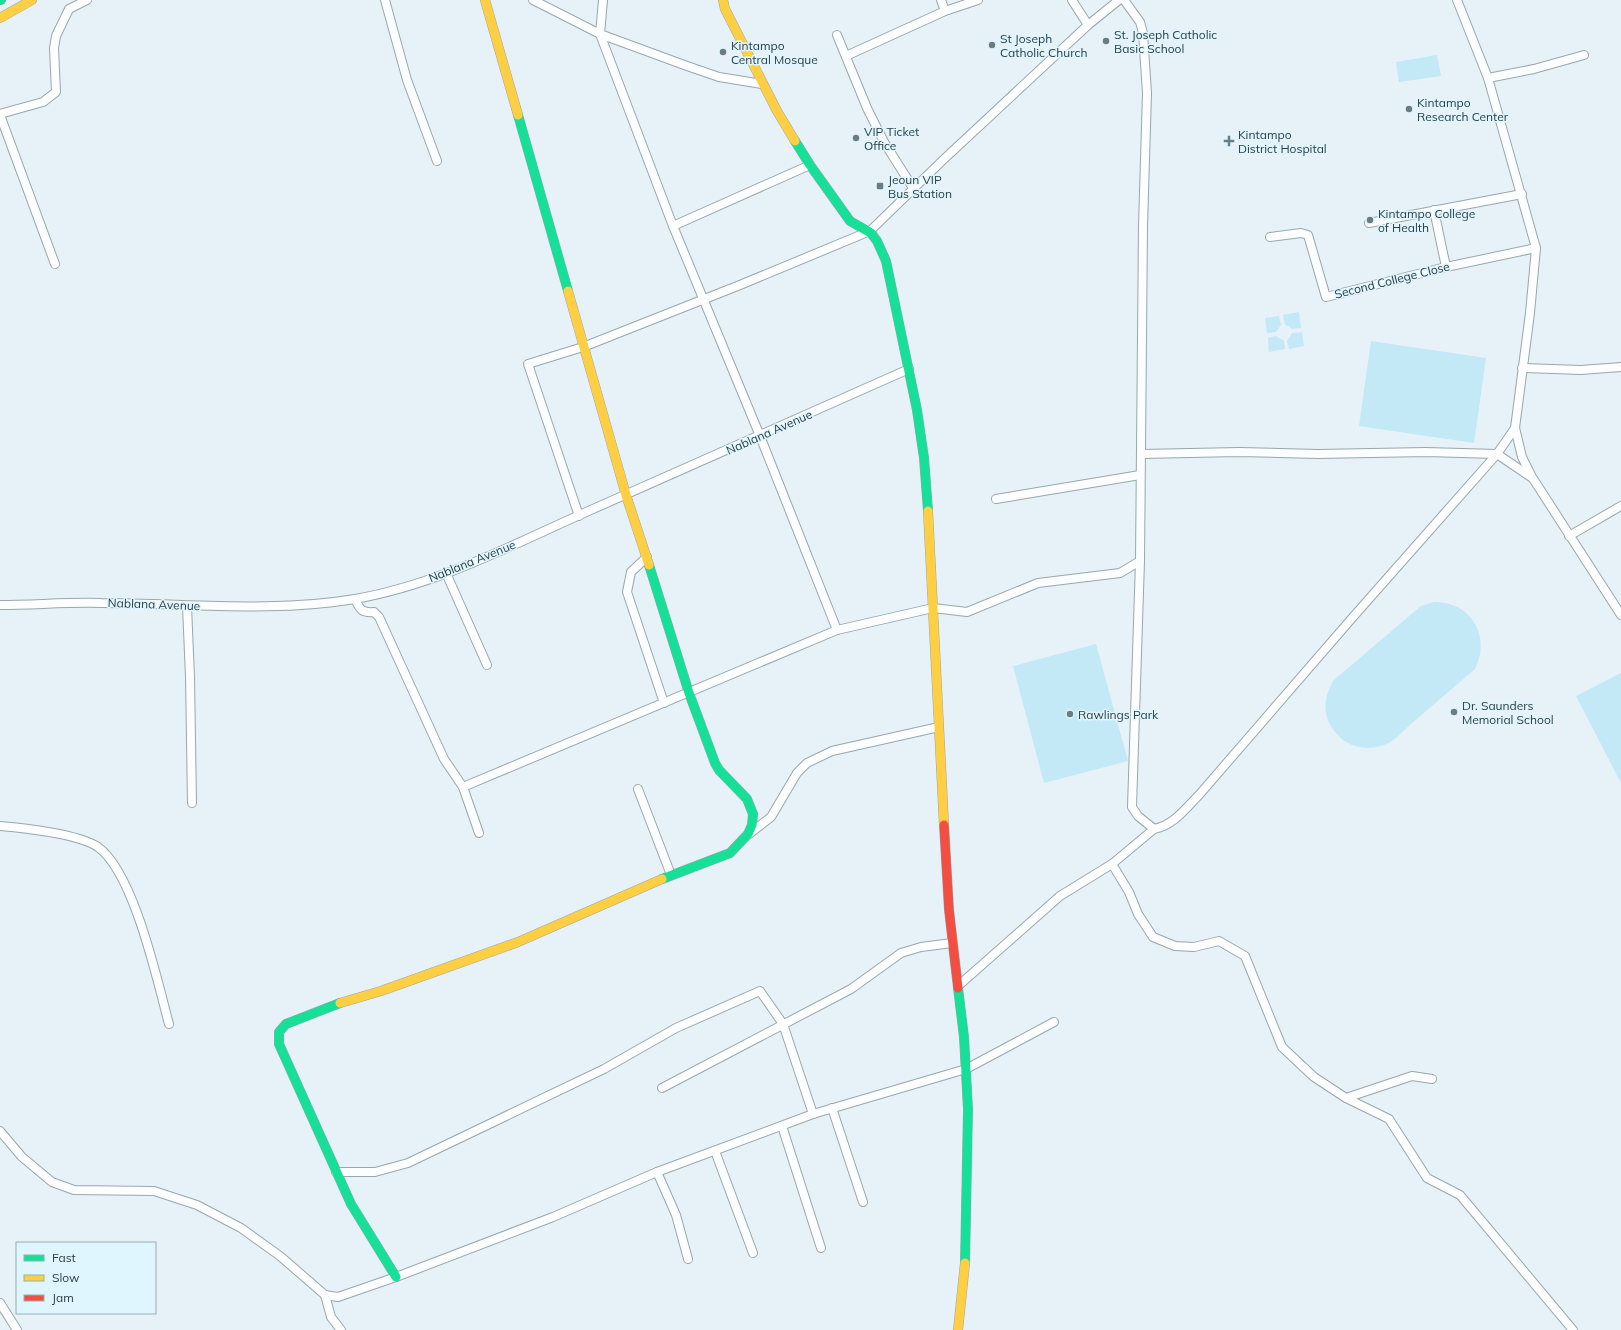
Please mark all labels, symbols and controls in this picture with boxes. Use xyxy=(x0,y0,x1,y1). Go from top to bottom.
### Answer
place label: St. Joseph Catholic Basic School xyxy=(1114,27,1217,56)
place label: St Joseph Catholic Church xyxy=(1000,31,1088,60)
marker: St. Joseph Catholic Basic School xyxy=(1101,36,1111,46)
place label: Kintampo Central Mosque xyxy=(731,38,818,67)
marker: St Joseph Catholic Church xyxy=(987,40,997,50)
marker: Kintampo Central Mosque xyxy=(718,47,728,57)
place label: Kintampo Research Center xyxy=(1417,95,1509,124)
marker: Kintampo Research Center xyxy=(1404,104,1414,114)
place label: VIP Ticket Office xyxy=(864,124,919,153)
place label: Kintampo District Hospital xyxy=(1238,127,1327,156)
marker: VIP Ticket Office xyxy=(851,133,861,143)
marker: Kintampo District Hospital xyxy=(1223,135,1235,147)
place label: Jeoun VIP Bus Station xyxy=(888,172,952,201)
marker: Jeoun VIP Bus Station xyxy=(875,181,885,191)
place label: Kintampo College of Health xyxy=(1378,206,1475,235)
marker: Kintampo College of Health xyxy=(1365,215,1375,225)
street label: Second College Close xyxy=(1333,258,1451,302)
street label: Nablana Avenue xyxy=(724,406,814,458)
street label: Nablana Avenue xyxy=(426,537,518,585)
street label: Nablana Avenue xyxy=(107,595,201,613)
place label: Dr. Saunders Memorial School xyxy=(1462,698,1554,727)
place label: Rawlings Park xyxy=(1078,707,1159,722)
marker: Dr. Saunders Memorial School xyxy=(1449,707,1459,717)
marker: Rawlings Park xyxy=(1065,709,1075,719)
legend xyxy=(16,1242,156,1314)
text: Fast xyxy=(52,1250,76,1265)
text: Slow xyxy=(52,1270,80,1285)
text: Jam xyxy=(52,1290,74,1305)

